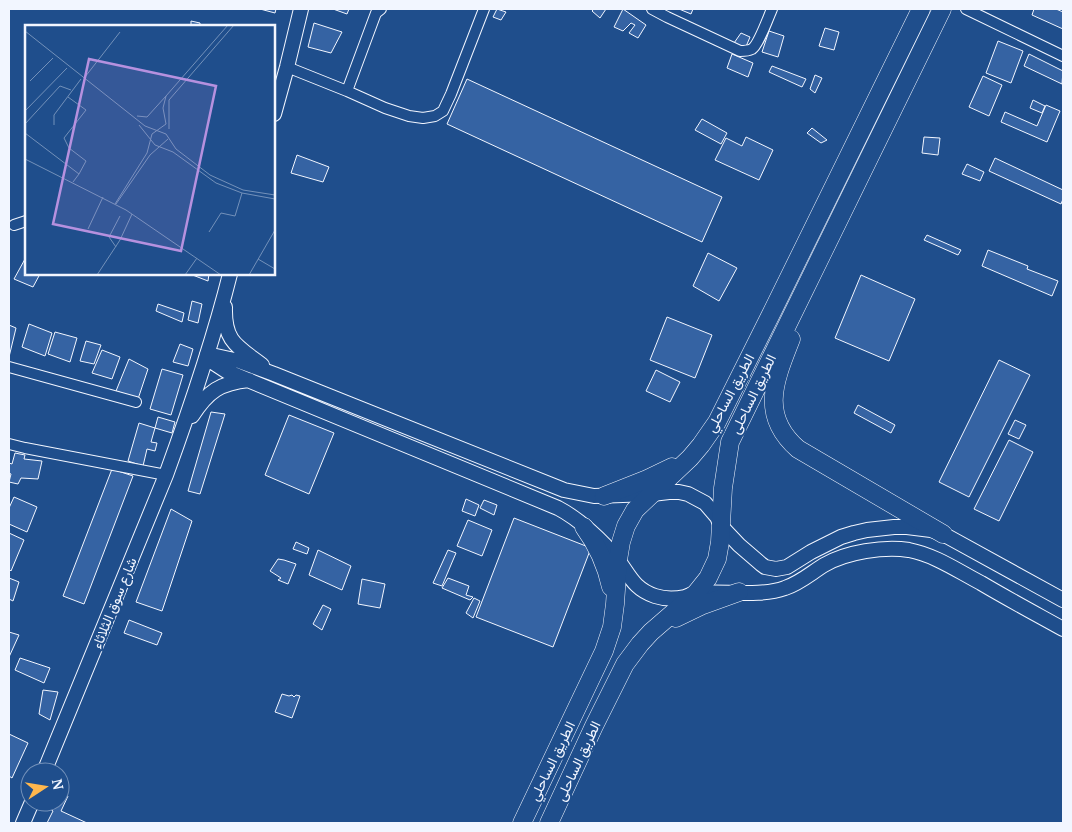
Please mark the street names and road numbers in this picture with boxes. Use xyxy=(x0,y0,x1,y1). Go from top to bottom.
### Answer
street label: الطريق الساحلي xyxy=(701,350,761,437)
street label: الطريق الساحلى xyxy=(725,351,780,437)
street label: شارع سوق الثلاثاء xyxy=(87,554,142,652)
street label: الطريق الساحلي xyxy=(524,718,582,805)
street label: الطريق الساحلى xyxy=(551,718,604,804)

